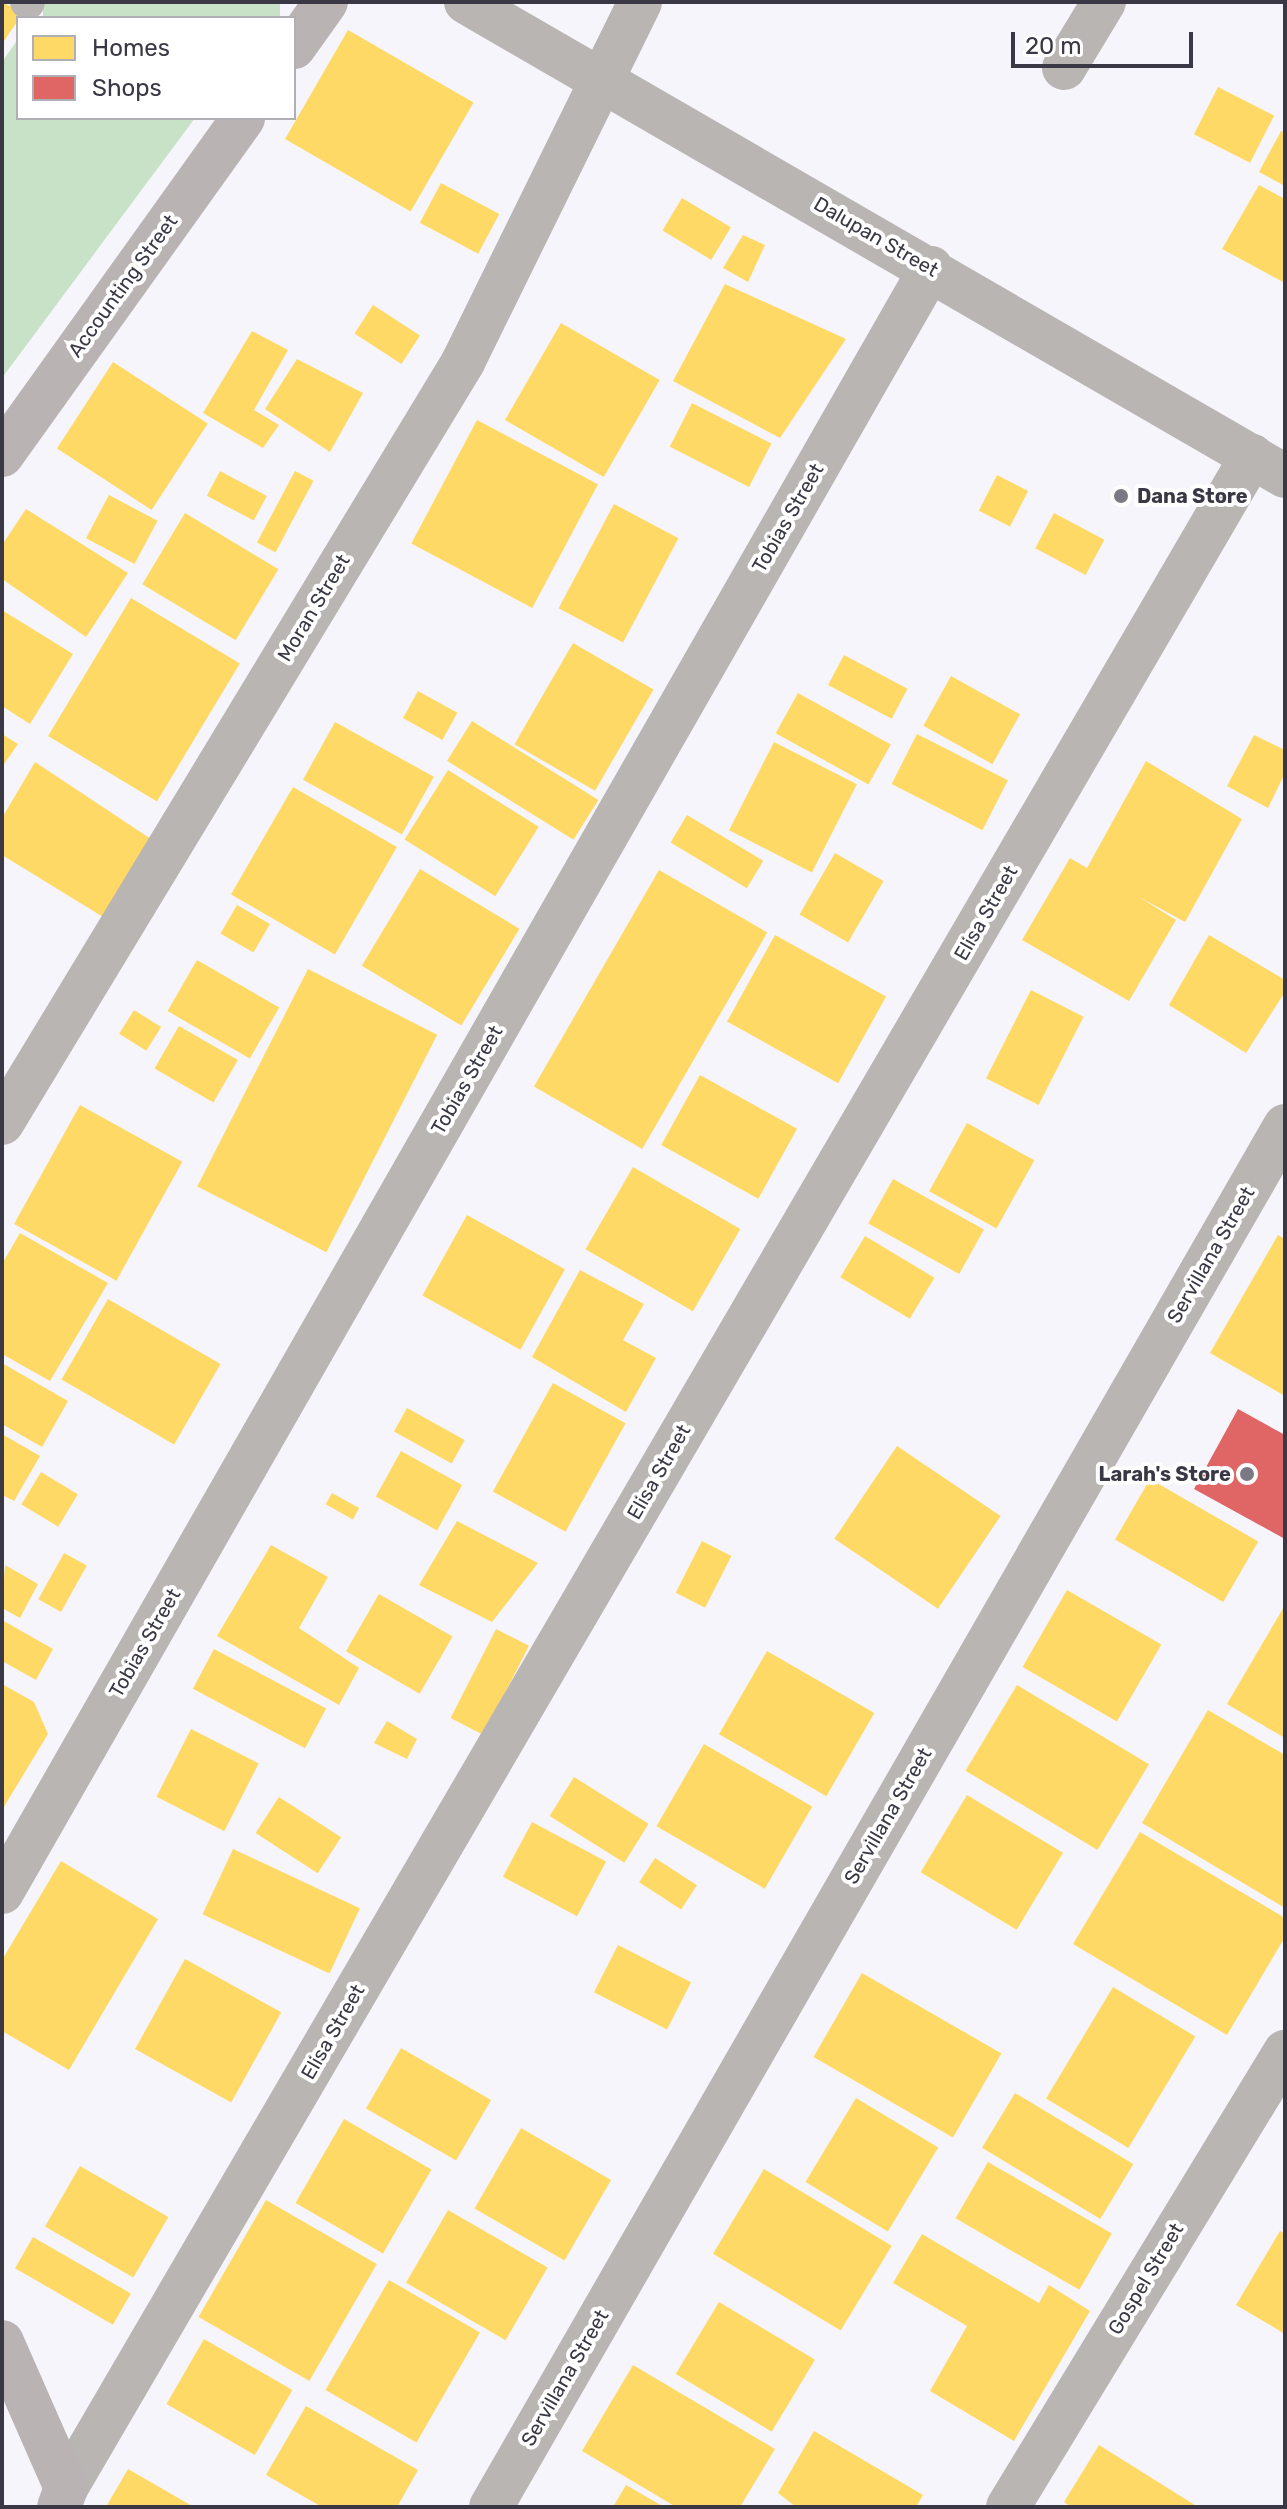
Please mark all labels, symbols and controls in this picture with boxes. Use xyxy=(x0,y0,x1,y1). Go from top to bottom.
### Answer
legend xyxy=(16,16,296,120)
scale bar xyxy=(1015,16,1197,66)
text: 20 m xyxy=(1025,32,1082,60)
text: Homes xyxy=(92,34,170,62)
text: Shops xyxy=(92,74,162,102)
street label: Dalupan Street xyxy=(810,192,942,282)
street label: Accounting Street xyxy=(63,210,183,362)
street label: Tobias Street xyxy=(747,459,829,577)
place label: Dana Store xyxy=(1137,484,1248,508)
marker: Dana Store xyxy=(1112,487,1130,505)
street label: Moran Street xyxy=(273,550,355,666)
street label: Elisa Street xyxy=(949,861,1023,965)
street label: Tobias Street xyxy=(426,1021,508,1139)
street label: Servillana Street xyxy=(1162,1182,1260,1328)
street label: Elisa Street xyxy=(622,1420,696,1524)
place label: Larah's Store xyxy=(1099,1462,1231,1486)
marker: Larah's Store xyxy=(1238,1465,1256,1483)
street label: Tobias Street xyxy=(104,1584,186,1702)
street label: Servillana Street xyxy=(839,1743,937,1889)
street label: Elisa Street xyxy=(296,1980,370,2084)
street label: Gospel Street xyxy=(1103,2219,1189,2339)
street label: Servillana Street xyxy=(516,2305,614,2451)

